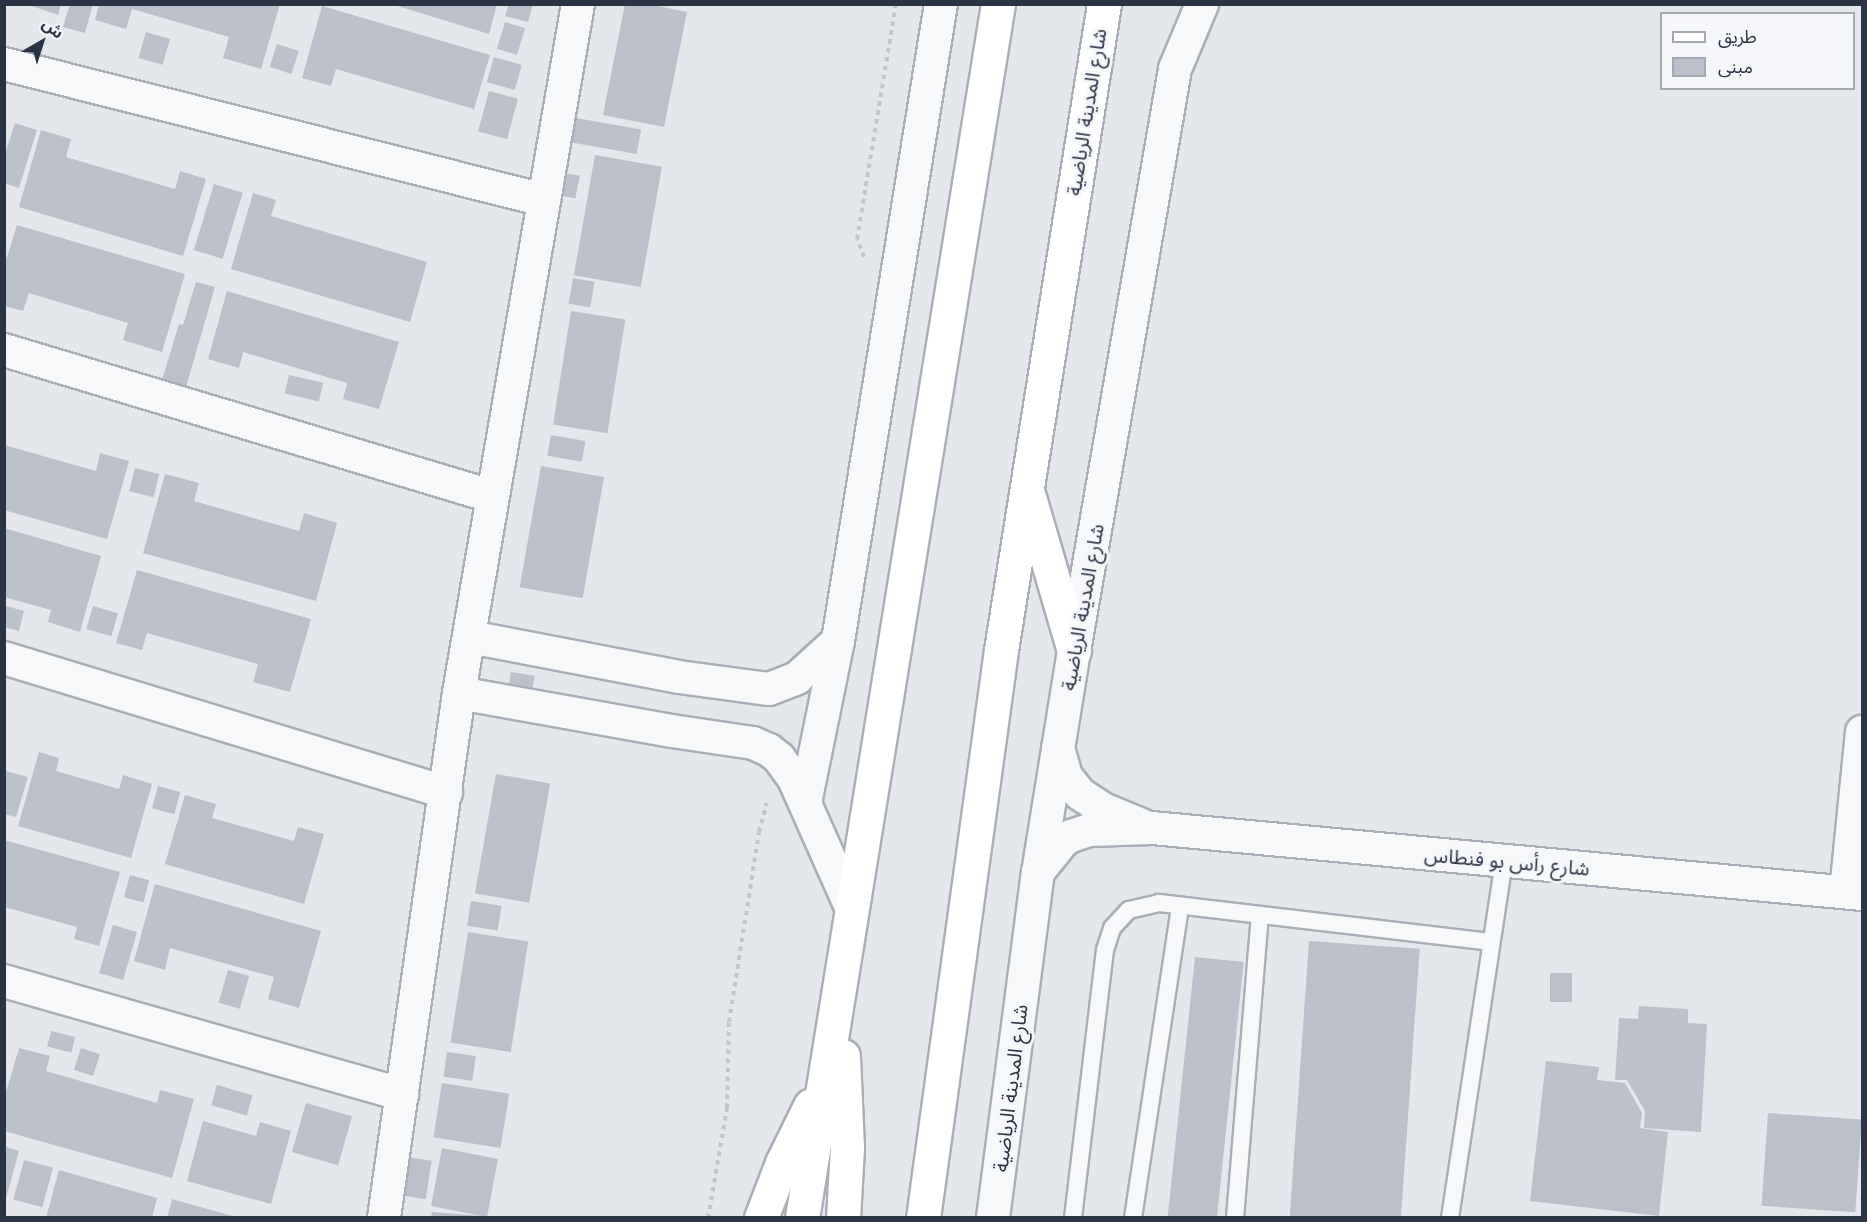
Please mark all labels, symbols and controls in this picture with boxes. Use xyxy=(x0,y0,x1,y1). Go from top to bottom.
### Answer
north arrow xyxy=(12,12,72,72)
legend xyxy=(1660,12,1855,90)
text: ش xyxy=(39,13,68,43)
text: طريق xyxy=(1718,25,1757,48)
street label: شارع المدينة الرياضية xyxy=(1061,27,1111,197)
text: مبنى xyxy=(1718,55,1753,78)
street label: شارع المدينة الرياضية xyxy=(1056,522,1108,692)
street label: شارع رأس بو فنطاس xyxy=(1423,842,1591,880)
street label: شارع المدينة الرياضية xyxy=(988,1003,1032,1173)

